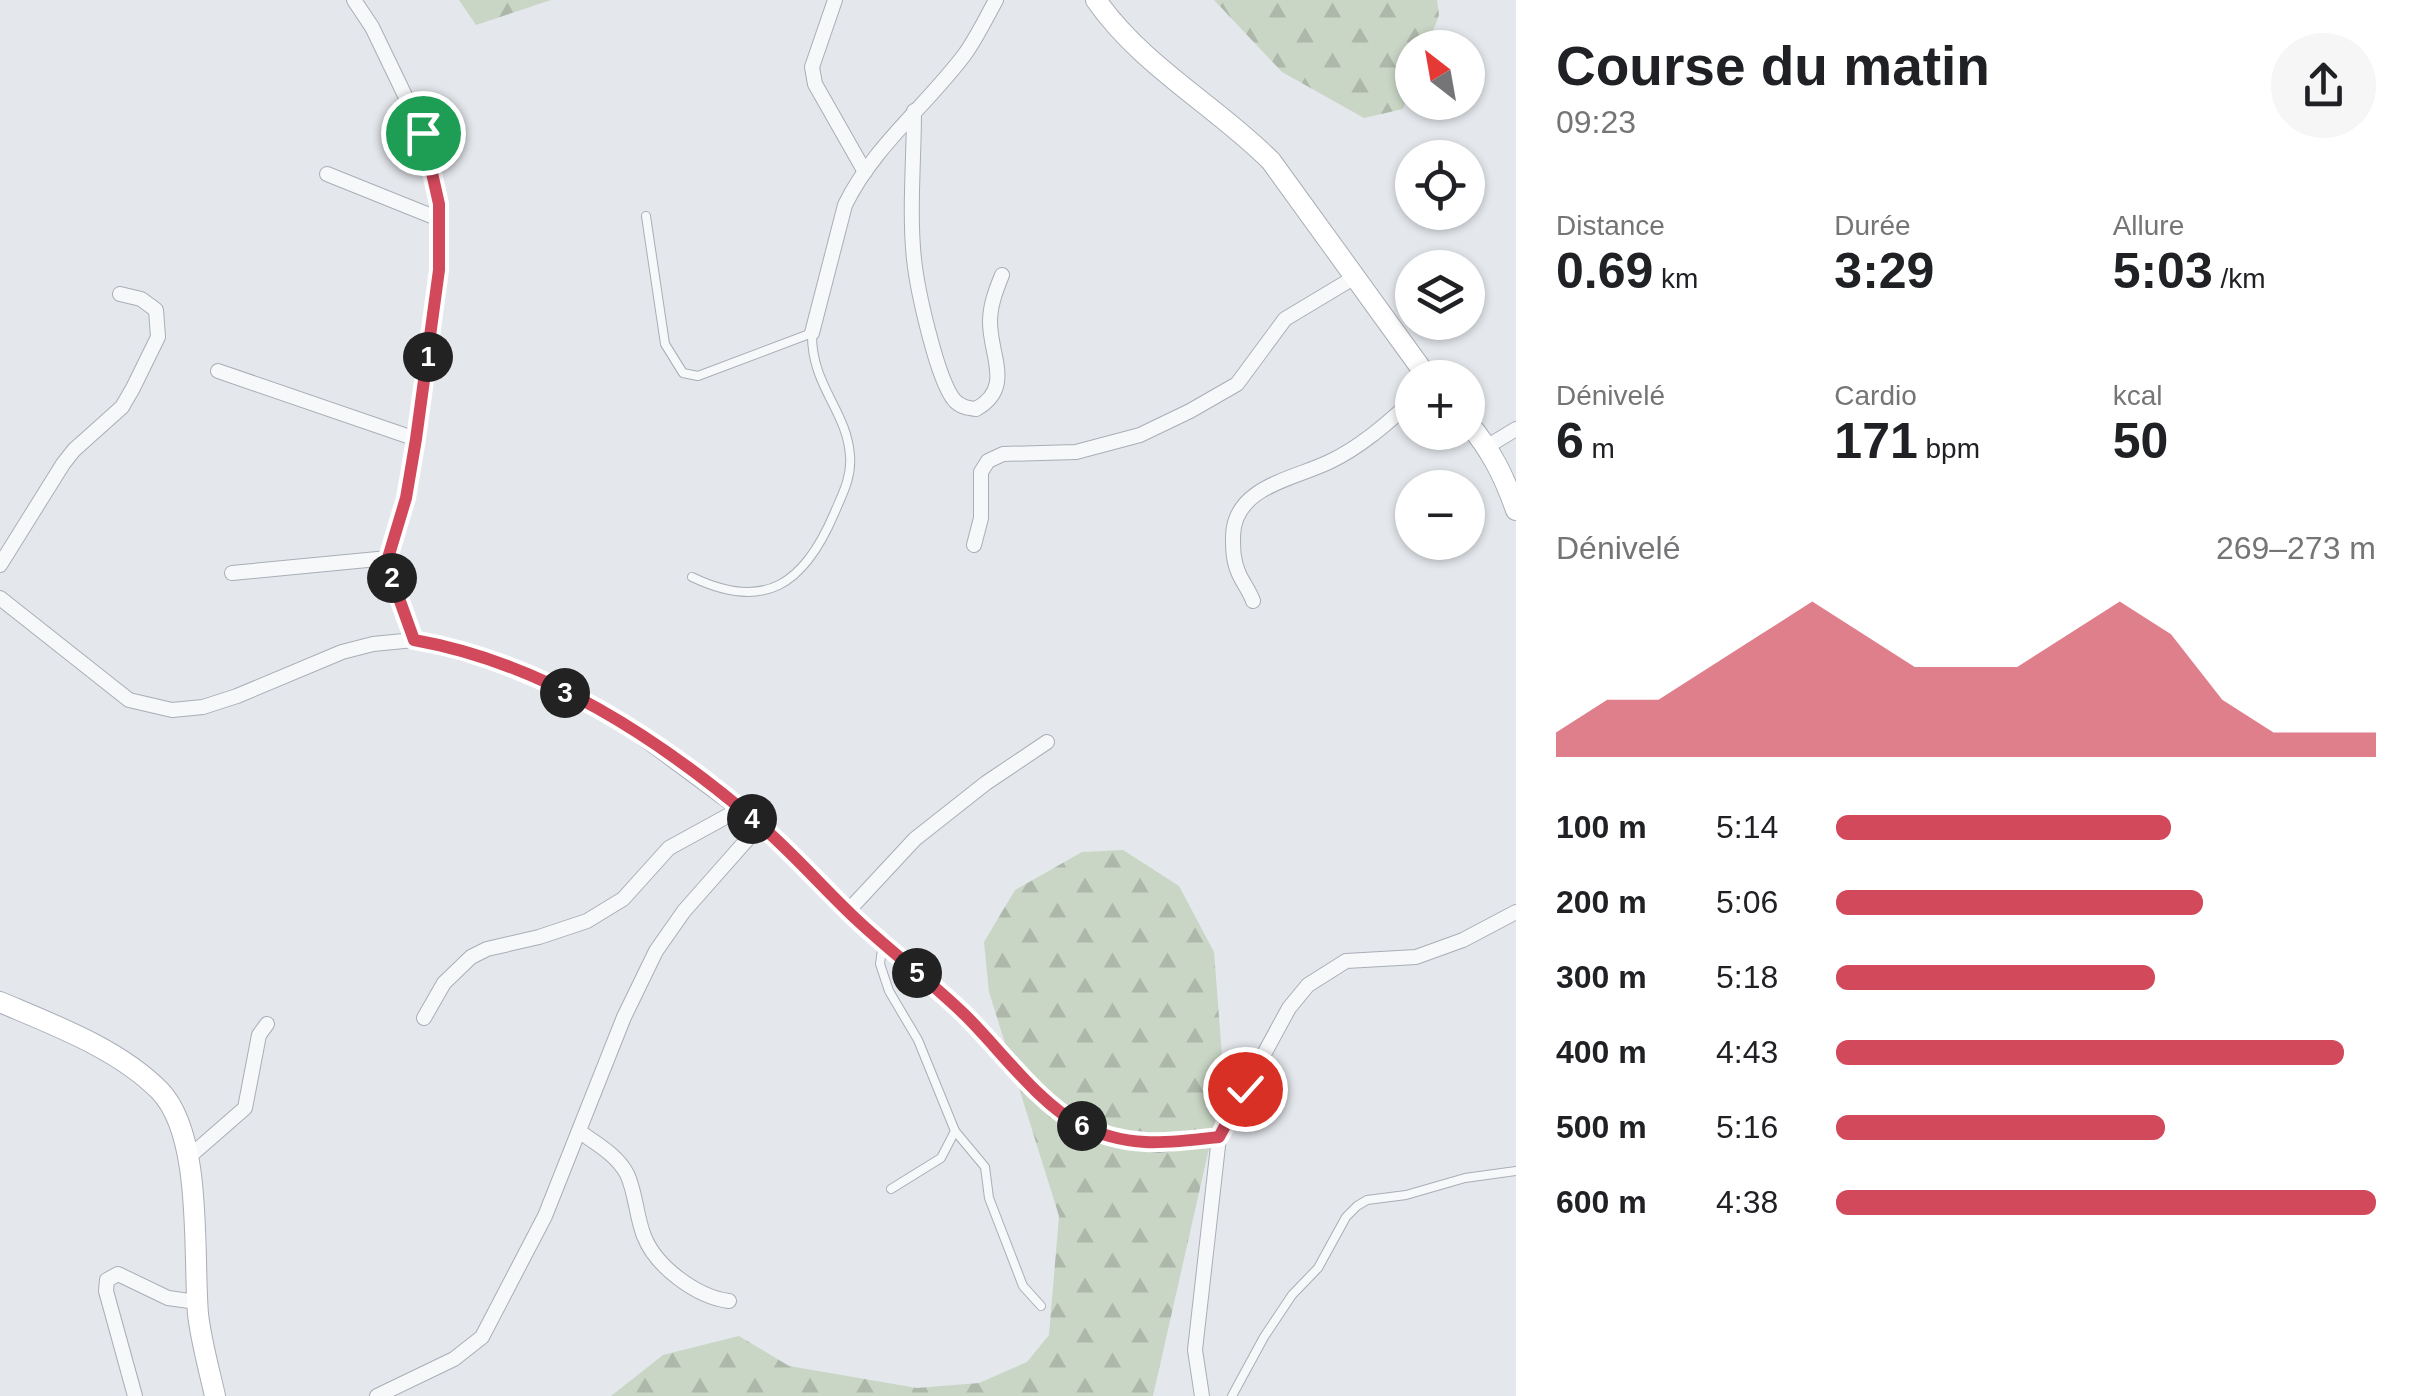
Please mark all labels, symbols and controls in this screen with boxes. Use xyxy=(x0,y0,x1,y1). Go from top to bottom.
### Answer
north arrow xyxy=(1395,30,1485,120)
map controls xyxy=(1395,30,1485,560)
button: share xyxy=(2271,33,2376,138)
text: Course du matin xyxy=(1556,35,1990,97)
pin xyxy=(381,91,466,176)
text: 09:23 xyxy=(1556,104,1636,140)
icon: arrive xyxy=(396,106,451,161)
button: locate xyxy=(1395,140,1485,230)
text: Distance xyxy=(1556,210,1665,241)
text: Durée xyxy=(1834,210,1911,241)
text: Allure xyxy=(2113,210,2184,241)
text: 0.69 xyxy=(1556,243,1653,299)
text: 3:29 xyxy=(1834,243,1934,299)
text: 5:03 xyxy=(2113,243,2213,299)
button: layers xyxy=(1395,250,1485,340)
text: km xyxy=(1653,263,1698,294)
text: /km xyxy=(2213,263,2266,294)
pin: 1 xyxy=(403,332,453,382)
text: 1 xyxy=(420,341,436,372)
button: + xyxy=(1395,360,1485,450)
text: Dénivelé xyxy=(1556,380,1665,411)
text: Cardio xyxy=(1834,380,1917,411)
text: kcal xyxy=(2113,380,2162,411)
text: 6 xyxy=(1556,413,1584,469)
text: 171 xyxy=(1834,413,1918,469)
text: 50 xyxy=(2113,413,2168,469)
text: m xyxy=(1584,433,1615,464)
text: bpm xyxy=(1918,433,1980,464)
button: − xyxy=(1395,470,1485,560)
text: Dénivelé xyxy=(1556,530,1681,566)
text: 269–273 m xyxy=(2216,530,2376,566)
pin: 2 xyxy=(367,553,417,603)
text: 2 xyxy=(384,562,400,593)
pin: 3 xyxy=(540,668,590,718)
text: 3 xyxy=(557,677,573,708)
pin: 4 xyxy=(727,794,777,844)
text: 4 xyxy=(744,803,760,834)
text: 100 m xyxy=(1556,809,1647,845)
text: 5:14 xyxy=(1716,809,1778,845)
text: 200 m xyxy=(1556,884,1647,920)
text: 5:06 xyxy=(1716,884,1778,920)
pin: 5 xyxy=(892,948,942,998)
text: 5 xyxy=(909,957,925,988)
text: 300 m xyxy=(1556,959,1647,995)
text: 5:18 xyxy=(1716,959,1778,995)
text: 400 m xyxy=(1556,1034,1647,1070)
text: 4:43 xyxy=(1716,1034,1778,1070)
pin xyxy=(1203,1047,1288,1132)
icon: check xyxy=(1218,1062,1273,1117)
pin: 6 xyxy=(1057,1101,1107,1151)
text: 500 m xyxy=(1556,1109,1647,1145)
text: 5:16 xyxy=(1716,1109,1778,1145)
text: 6 xyxy=(1074,1110,1090,1141)
text: 600 m xyxy=(1556,1184,1647,1220)
text: 4:38 xyxy=(1716,1184,1778,1220)

